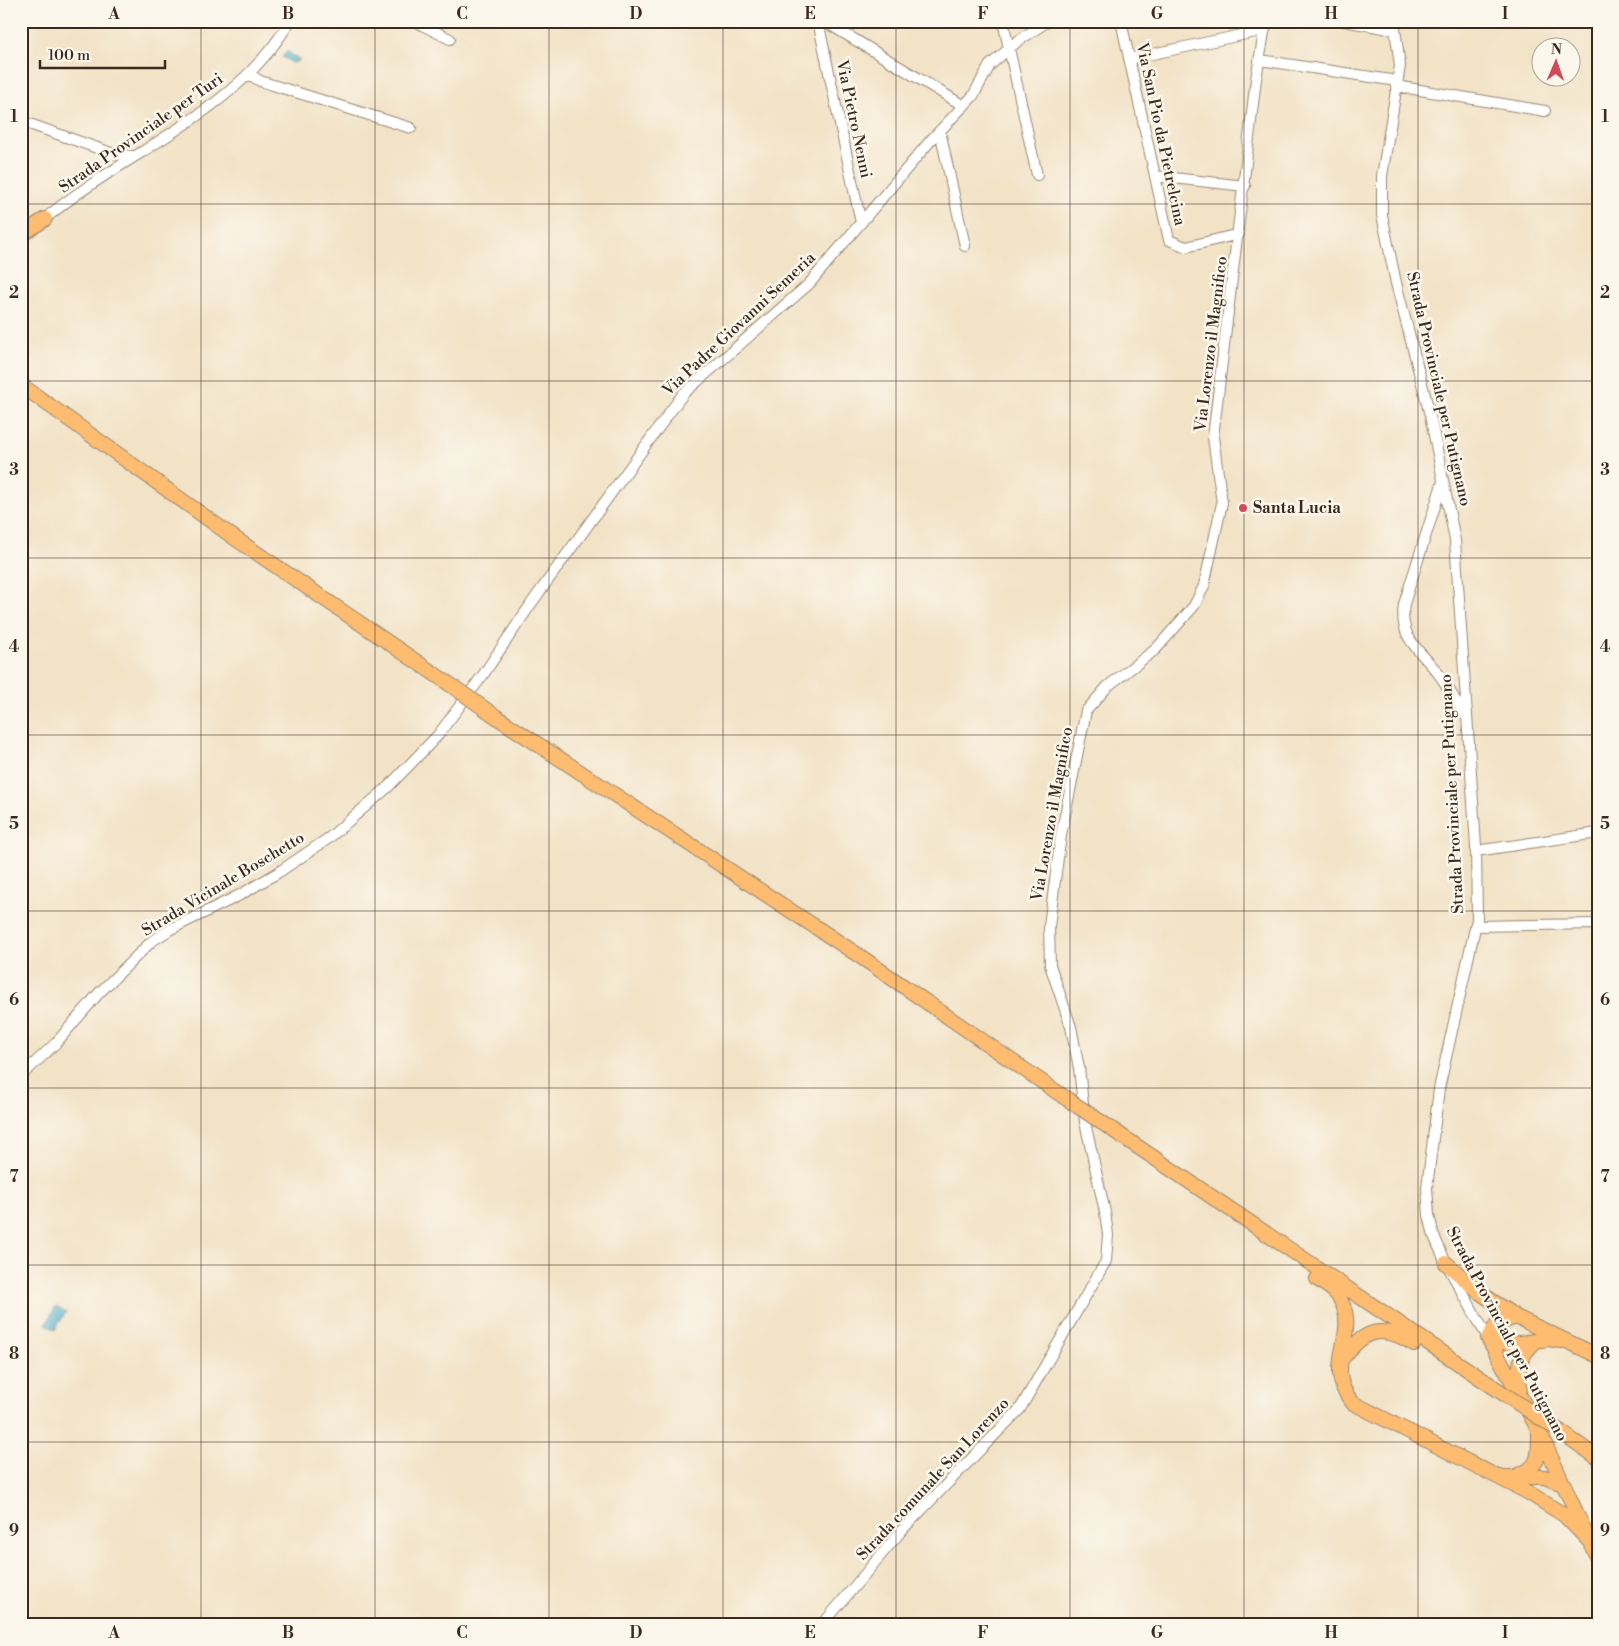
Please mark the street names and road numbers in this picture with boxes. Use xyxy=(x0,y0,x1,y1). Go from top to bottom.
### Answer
street label: Via San Pio da Pietrelcina xyxy=(1132,40,1190,228)
street label: Via Pietro Nenni xyxy=(832,57,876,180)
street label: Strada Provinciale per Turi xyxy=(55,69,227,197)
street label: Via Padre Giovanni Semeria xyxy=(658,247,820,401)
street label: Via Lorenzo il Magnifico xyxy=(1190,255,1232,434)
street label: Strada Provinciale per Putignano xyxy=(1402,270,1476,508)
street label: Strada Provinciale per Putignano xyxy=(1436,674,1468,914)
street label: Via Lorenzo il Magnifico xyxy=(1027,725,1077,904)
street label: Strada Vicinale Boschetto xyxy=(138,827,308,941)
street label: Strada Provinciale per Putignano xyxy=(1442,1223,1572,1445)
street label: Strada comunale San Lorenzo xyxy=(852,1394,1014,1564)

